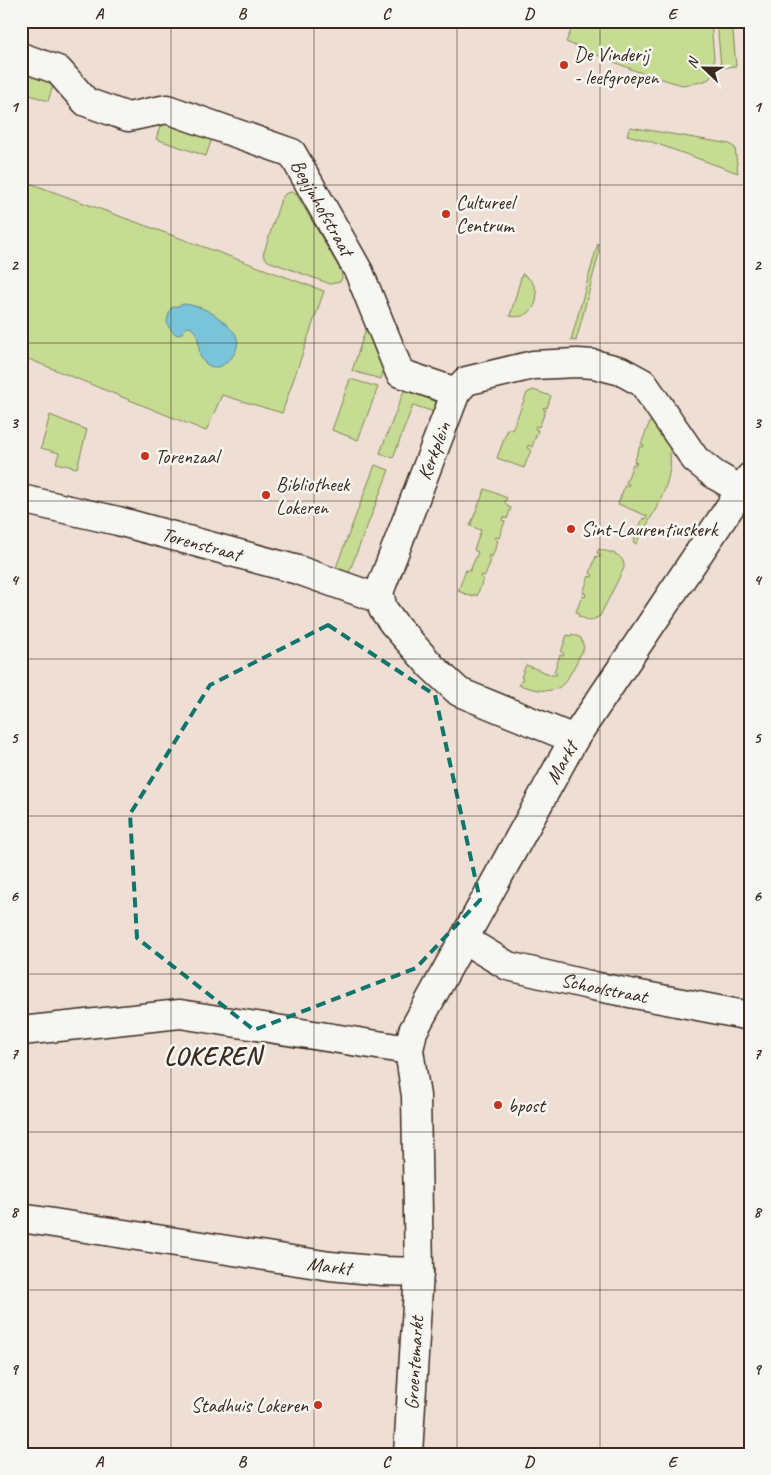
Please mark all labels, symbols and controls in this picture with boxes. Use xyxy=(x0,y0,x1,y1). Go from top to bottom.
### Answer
text: A xyxy=(95,4,105,24)
text: B xyxy=(238,4,248,24)
text: C xyxy=(382,4,392,24)
text: D xyxy=(524,4,535,24)
text: E xyxy=(668,4,679,24)
place label: De Vinderij - leefgroepen xyxy=(574,42,659,90)
north arrow xyxy=(678,42,728,92)
text: N xyxy=(683,54,703,71)
marker: De Vinderij - leefgroepen xyxy=(558,59,570,71)
text: 1 xyxy=(10,97,19,117)
text: 1 xyxy=(753,97,762,117)
street label: Begijnhofstraat xyxy=(285,155,361,263)
place label: Cultureel Centrum xyxy=(456,190,518,238)
marker: Cultureel Centrum xyxy=(440,208,452,220)
text: 2 xyxy=(10,255,19,275)
text: 2 xyxy=(753,255,762,275)
text: 3 xyxy=(10,413,19,433)
text: 3 xyxy=(753,413,762,433)
street label: Kerkplein xyxy=(411,417,456,483)
place label: Torenzaal xyxy=(155,444,222,469)
marker: Torenzaal xyxy=(139,450,151,462)
place label: Bibliotheek Lokeren xyxy=(276,472,351,520)
marker: Bibliotheek Lokeren xyxy=(260,489,272,501)
place label: Sint-Laurentiuskerk xyxy=(581,517,719,542)
street label: Torenstraat xyxy=(159,521,247,567)
marker: Sint-Laurentiuskerk xyxy=(565,523,577,535)
text: 4 xyxy=(10,570,19,590)
text: 4 xyxy=(753,570,762,590)
text: 5 xyxy=(11,728,20,748)
text: 5 xyxy=(754,728,763,748)
street label: Markt xyxy=(539,734,584,788)
text: 6 xyxy=(10,886,19,906)
text: 6 xyxy=(753,886,762,906)
street label: Schoolstraat xyxy=(559,966,652,1009)
district label: LOKEREN xyxy=(164,1040,265,1072)
text: 7 xyxy=(10,1044,19,1064)
text: 7 xyxy=(753,1044,762,1064)
place label: bpost xyxy=(508,1093,547,1118)
marker: bpost xyxy=(492,1099,504,1111)
text: 8 xyxy=(10,1202,19,1222)
text: 8 xyxy=(753,1202,762,1222)
street label: Markt xyxy=(305,1250,356,1281)
street label: Groentemarkt xyxy=(398,1313,429,1411)
text: 9 xyxy=(10,1359,19,1379)
text: 9 xyxy=(753,1359,762,1379)
place label: Stadhuis Lokeren xyxy=(191,1393,309,1418)
marker: Stadhuis Lokeren xyxy=(312,1399,324,1411)
text: A xyxy=(95,1452,105,1472)
text: B xyxy=(238,1452,248,1472)
text: C xyxy=(382,1452,392,1472)
text: D xyxy=(524,1452,535,1472)
text: E xyxy=(668,1452,679,1472)

